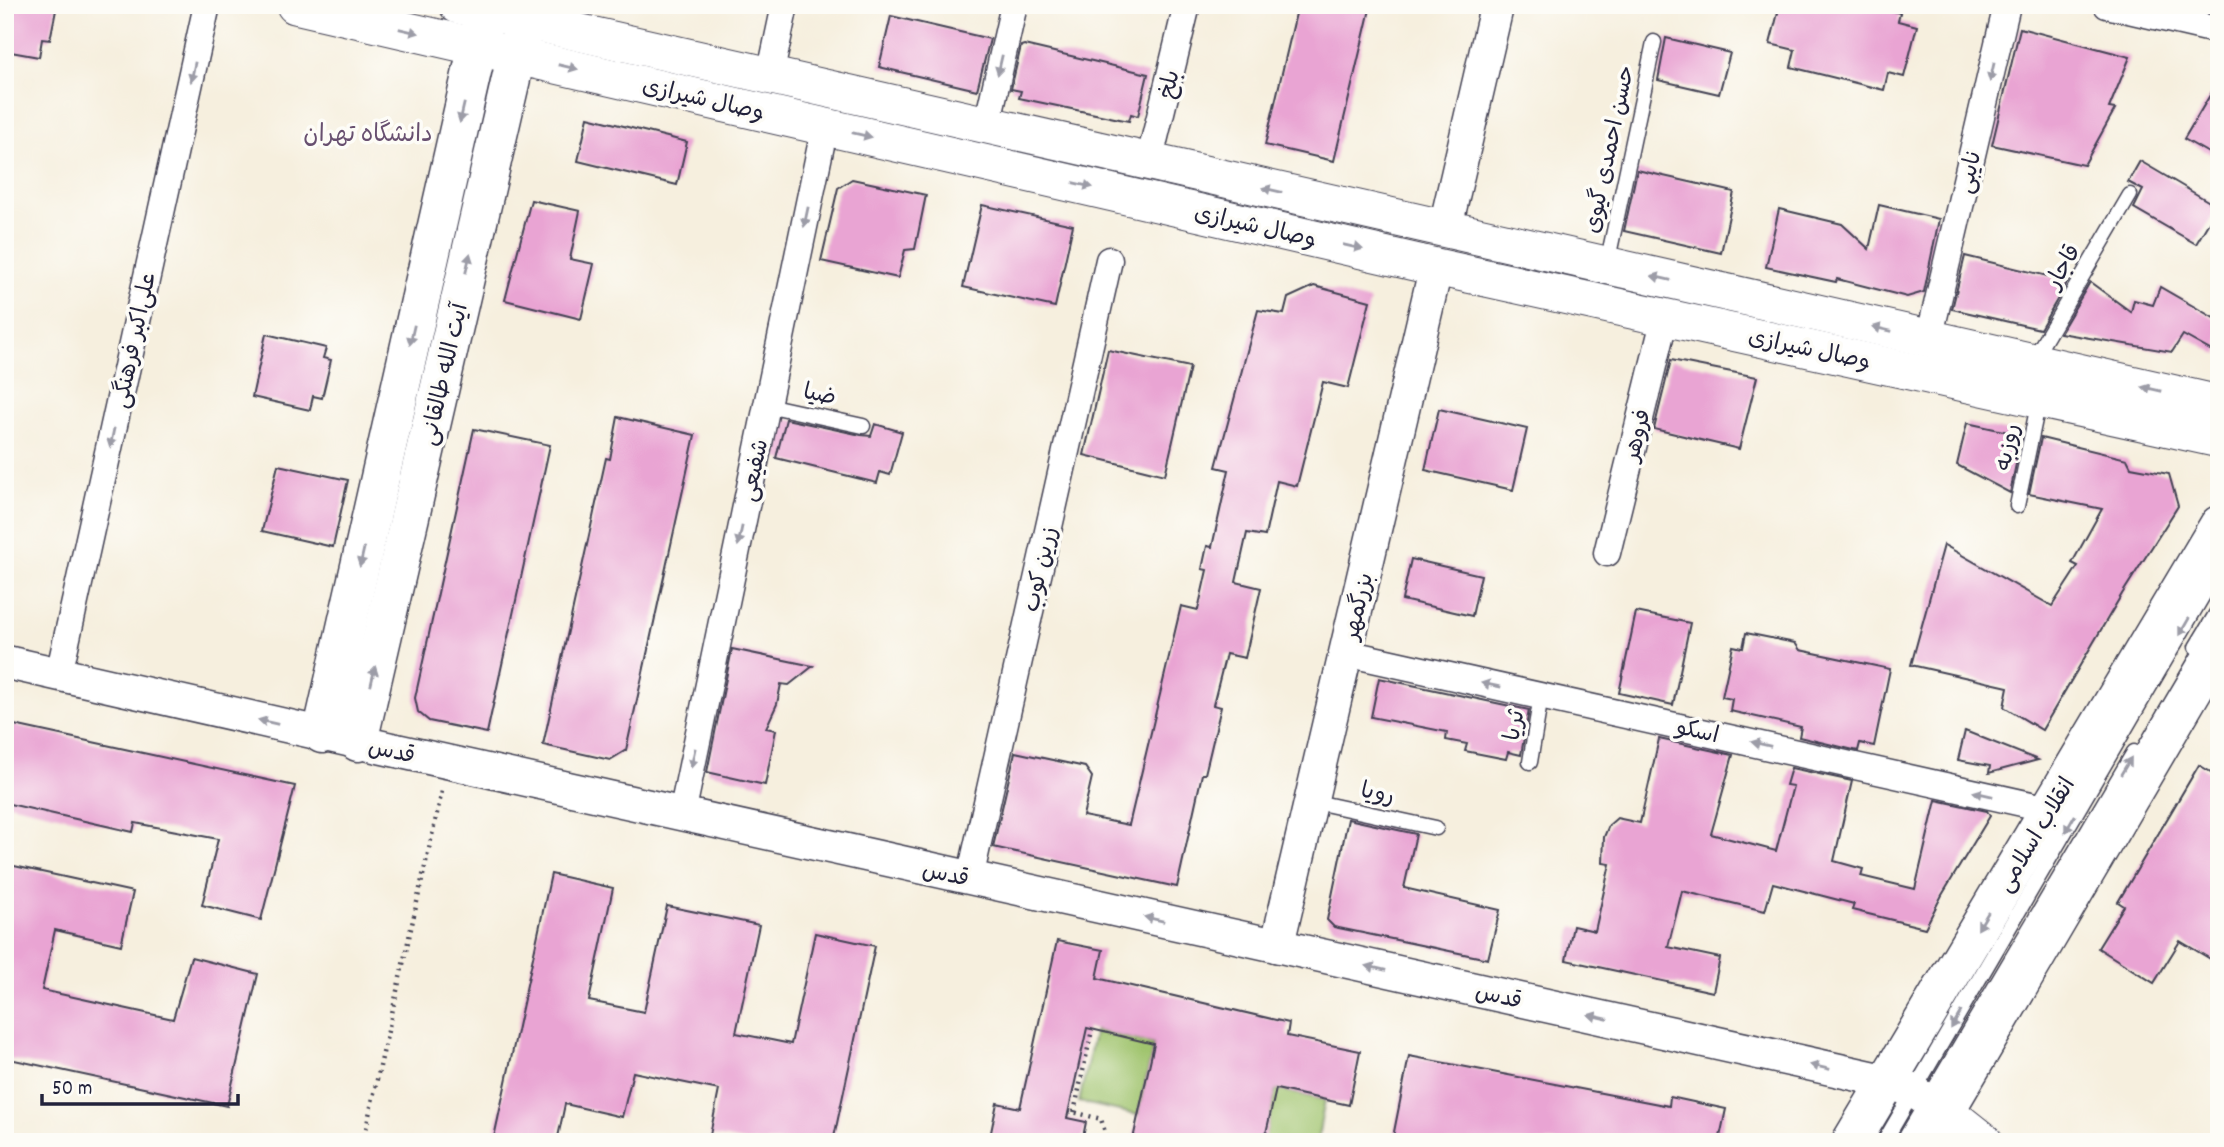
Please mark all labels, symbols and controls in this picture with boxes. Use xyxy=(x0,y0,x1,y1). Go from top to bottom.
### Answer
one-way arrow xyxy=(398,26,420,37)
one-way arrow xyxy=(995,54,1006,76)
one-way arrow xyxy=(187,61,198,83)
one-way arrow xyxy=(1986,61,1997,83)
one-way arrow xyxy=(557,62,579,73)
street label: حسن احمدی گیوی xyxy=(1578,63,1645,237)
street label: بلخ xyxy=(1152,67,1191,102)
street label: وصال شیرازی xyxy=(639,71,768,132)
one-way arrow xyxy=(457,102,468,124)
district label: دانشگاه تهران xyxy=(303,119,433,153)
one-way arrow xyxy=(851,129,873,140)
street label: نایبی xyxy=(1951,148,1992,197)
one-way arrow xyxy=(1072,180,1094,191)
one-way arrow xyxy=(1260,184,1282,195)
street label: وصال شیرازی xyxy=(1191,198,1320,259)
one-way arrow xyxy=(800,206,811,228)
street label: قاجار xyxy=(2038,239,2091,298)
one-way arrow xyxy=(1342,242,1364,253)
one-way arrow xyxy=(463,252,474,274)
street label: علی‌اکبر فرهنگی xyxy=(106,270,167,412)
one-way arrow xyxy=(1650,272,1672,283)
street label: آیت الله طالقانی xyxy=(414,299,479,449)
street label: وصال شیرازی xyxy=(1745,322,1874,381)
one-way arrow xyxy=(1871,323,1893,334)
one-way arrow xyxy=(407,324,418,346)
street label: ضیا xyxy=(800,377,839,416)
one-way arrow xyxy=(2141,383,2163,394)
street label: فروهر xyxy=(1617,406,1662,467)
street label: روزبه xyxy=(1988,421,2031,475)
one-way arrow xyxy=(106,427,117,449)
street label: شفیعی xyxy=(734,437,779,505)
street label: زرین کوب xyxy=(1017,524,1068,616)
one-way arrow xyxy=(734,525,745,547)
one-way arrow xyxy=(357,546,368,568)
street label: بزرگمهر xyxy=(1336,570,1384,645)
one-way arrow xyxy=(2178,617,2191,636)
one-way arrow xyxy=(368,665,379,687)
one-way arrow xyxy=(1480,679,1502,690)
street label: ثریا xyxy=(1498,706,1536,744)
street label: اسکو xyxy=(1671,712,1722,754)
one-way arrow xyxy=(257,716,279,727)
street label: قدس xyxy=(365,732,418,774)
one-way arrow xyxy=(1750,739,1772,750)
one-way arrow xyxy=(688,747,699,769)
one-way arrow xyxy=(2119,756,2131,776)
street label: انقلاب اسلامی xyxy=(1991,772,2085,900)
street label: رویا xyxy=(1357,776,1397,815)
one-way arrow xyxy=(1972,788,1994,799)
one-way arrow xyxy=(2064,814,2076,833)
street label: قدس xyxy=(919,855,972,897)
one-way arrow xyxy=(1977,911,1989,930)
one-way arrow xyxy=(1143,913,1165,924)
one-way arrow xyxy=(1365,962,1387,973)
street label: قدس xyxy=(1472,977,1525,1020)
one-way arrow xyxy=(1950,1011,1962,1030)
one-way arrow xyxy=(1587,1012,1609,1023)
one-way arrow xyxy=(1809,1061,1831,1072)
scale bar xyxy=(42,1063,238,1107)
text: 50 m xyxy=(52,1075,92,1105)

